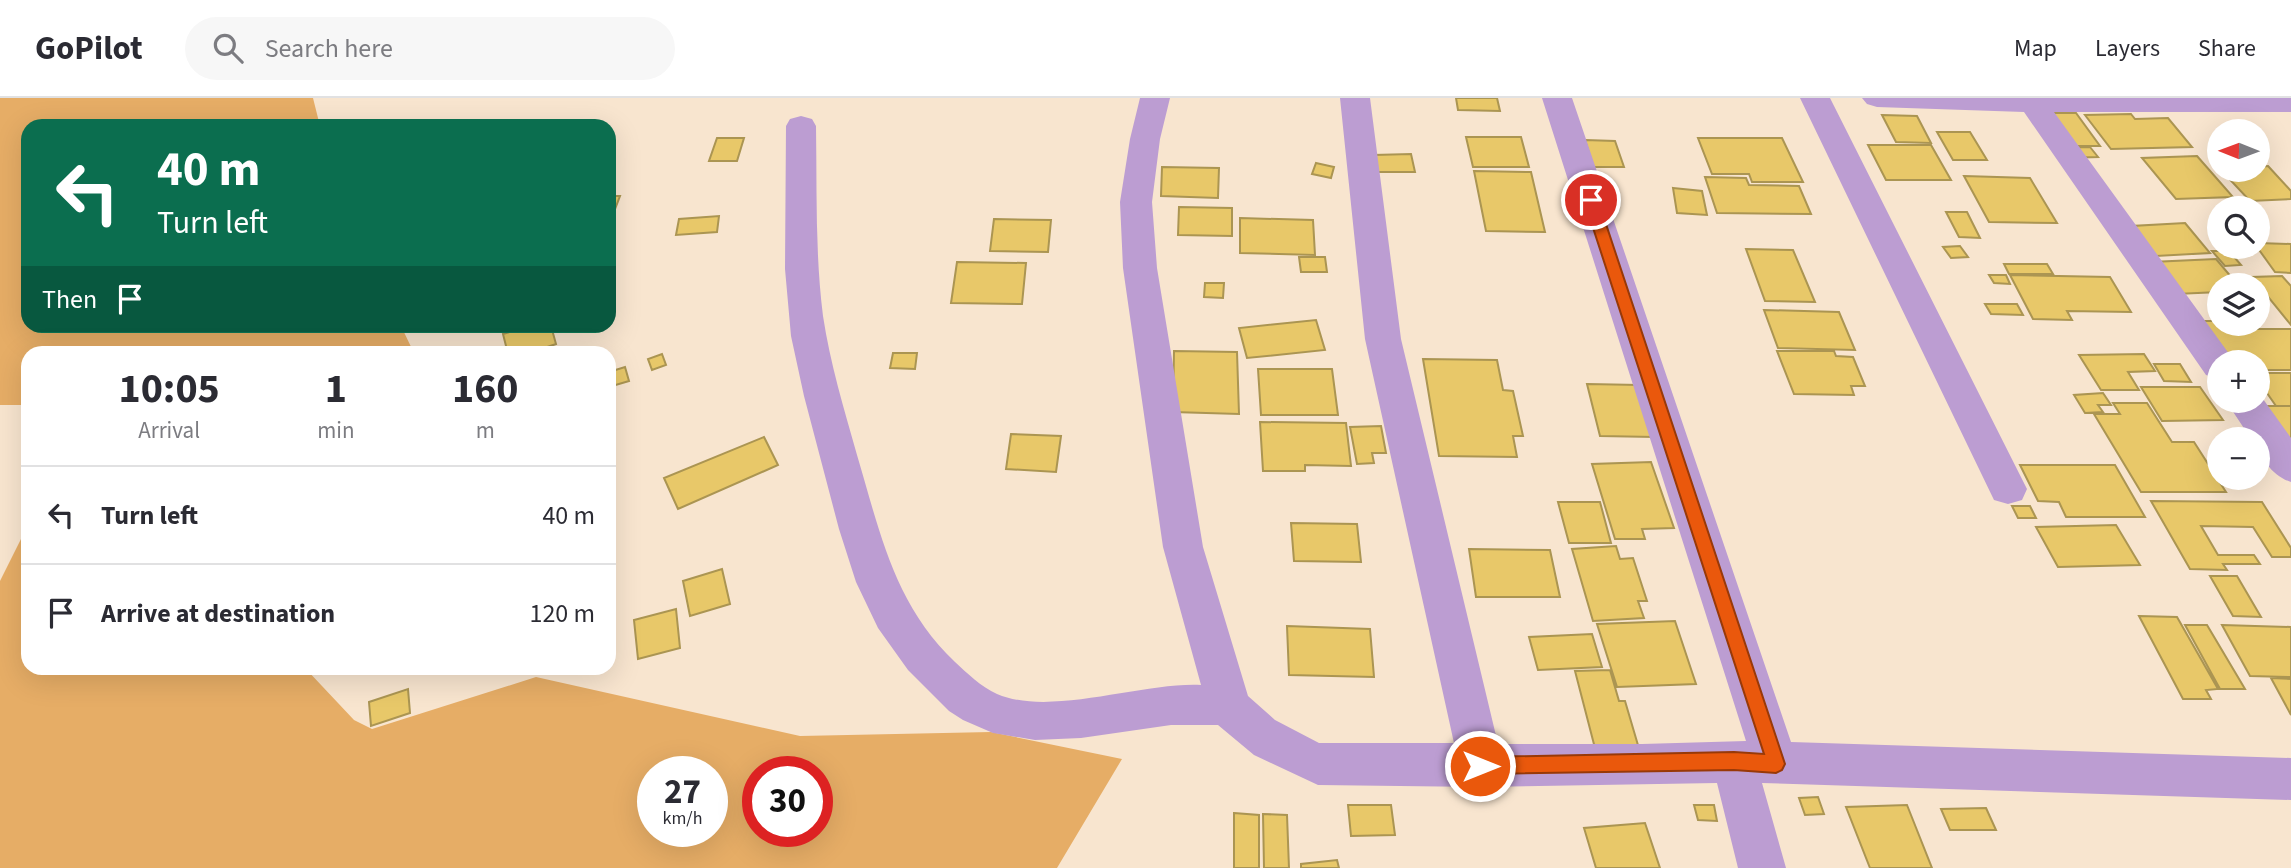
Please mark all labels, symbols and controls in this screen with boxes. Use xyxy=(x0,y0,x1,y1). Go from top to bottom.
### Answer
search box xyxy=(185,17,675,80)
text: GoPilot xyxy=(35,25,143,72)
icon: search xyxy=(209,29,247,67)
text: Search here xyxy=(265,30,393,67)
text: Map xyxy=(2014,31,2057,66)
text: Layers xyxy=(2095,31,2160,66)
text: Share xyxy=(2198,31,2256,66)
north arrow xyxy=(2207,119,2270,182)
map controls xyxy=(2207,119,2270,490)
text: 40 m xyxy=(157,135,261,205)
icon: left xyxy=(42,147,133,238)
pin xyxy=(1561,170,1621,230)
icon: arrive xyxy=(1572,181,1610,219)
button: search xyxy=(2207,196,2270,259)
text: Turn left xyxy=(157,200,268,246)
button: layers xyxy=(2207,273,2270,336)
icon: arrive xyxy=(111,280,149,318)
text: Then xyxy=(42,281,97,318)
button: + xyxy=(2207,350,2270,413)
text: 10:05 xyxy=(118,359,220,419)
text: 1 xyxy=(325,359,347,419)
text: 160 xyxy=(452,359,519,419)
text: Arrival xyxy=(138,414,200,447)
text: min xyxy=(317,414,355,447)
text: m xyxy=(476,414,495,447)
button: − xyxy=(2207,427,2270,490)
icon: left xyxy=(42,496,80,534)
text: Turn left xyxy=(101,497,198,534)
text: 40 m xyxy=(542,497,595,534)
icon: arrive xyxy=(42,594,80,632)
text: Arrive at destination xyxy=(101,595,335,632)
text: 120 m xyxy=(529,595,595,632)
position arrow xyxy=(1443,729,1517,803)
speed limit sign: 30 xyxy=(742,756,833,847)
text: 27 xyxy=(664,767,701,817)
text: km/h xyxy=(663,806,702,831)

